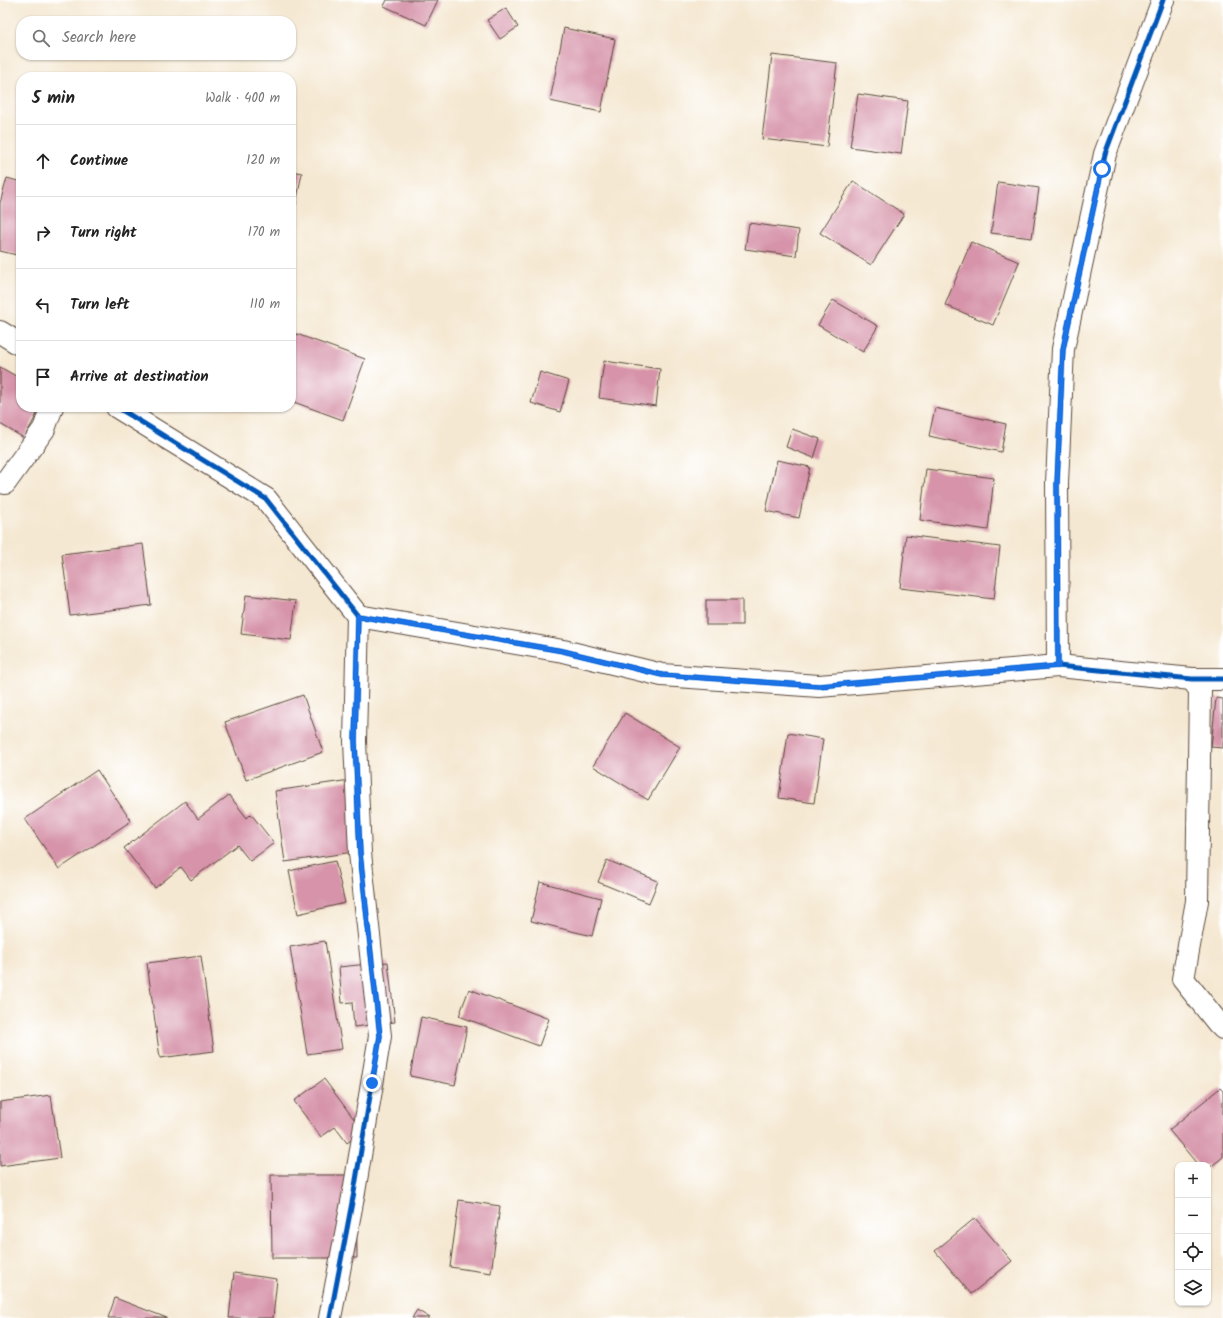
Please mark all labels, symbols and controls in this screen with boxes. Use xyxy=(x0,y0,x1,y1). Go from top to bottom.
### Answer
search box xyxy=(16,16,296,60)
text: Search here xyxy=(62,26,136,50)
icon: search xyxy=(30,27,52,49)
text: 5 min xyxy=(32,85,75,112)
text: Walk · 400 m xyxy=(205,88,280,109)
text: Continue xyxy=(70,149,128,173)
icon: ahead xyxy=(32,150,54,172)
text: 120 m xyxy=(246,150,280,171)
route start xyxy=(1093,160,1111,178)
text: Turn right xyxy=(70,221,137,245)
icon: right xyxy=(32,222,54,244)
text: 170 m xyxy=(248,222,280,243)
text: Turn left xyxy=(70,293,130,317)
icon: left xyxy=(32,294,54,316)
text: 110 m xyxy=(250,294,280,315)
text: Arrive at destination xyxy=(70,365,209,389)
icon: arrive xyxy=(32,366,54,388)
route end xyxy=(363,1074,381,1092)
map controls xyxy=(1175,1162,1211,1306)
button: + xyxy=(1175,1162,1211,1198)
button: − xyxy=(1175,1198,1211,1234)
button: locate xyxy=(1175,1234,1211,1270)
button: layers xyxy=(1175,1270,1211,1306)

